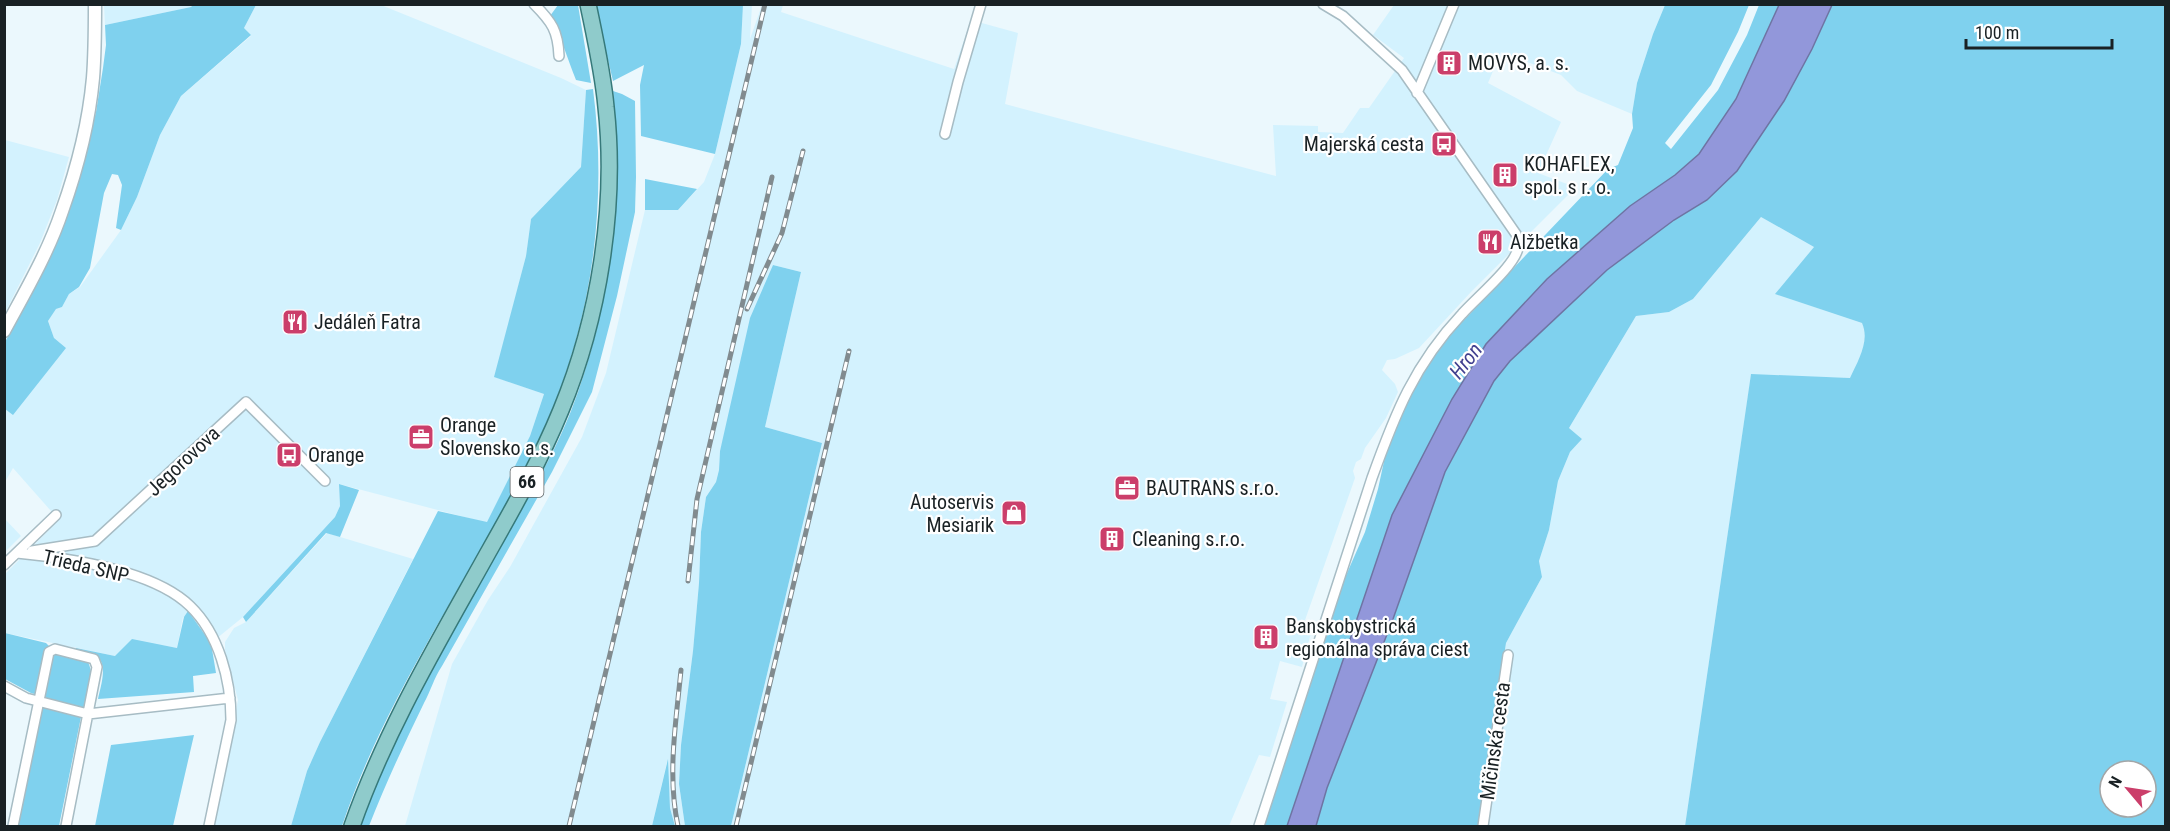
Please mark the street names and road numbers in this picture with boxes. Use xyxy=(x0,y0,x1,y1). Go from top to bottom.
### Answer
street label: Jegorovova xyxy=(142,421,224,501)
road number: 66 xyxy=(510,467,544,497)
street label: Trieda SNP xyxy=(41,544,131,588)
street label: Mičinská cesta xyxy=(1475,681,1515,801)

